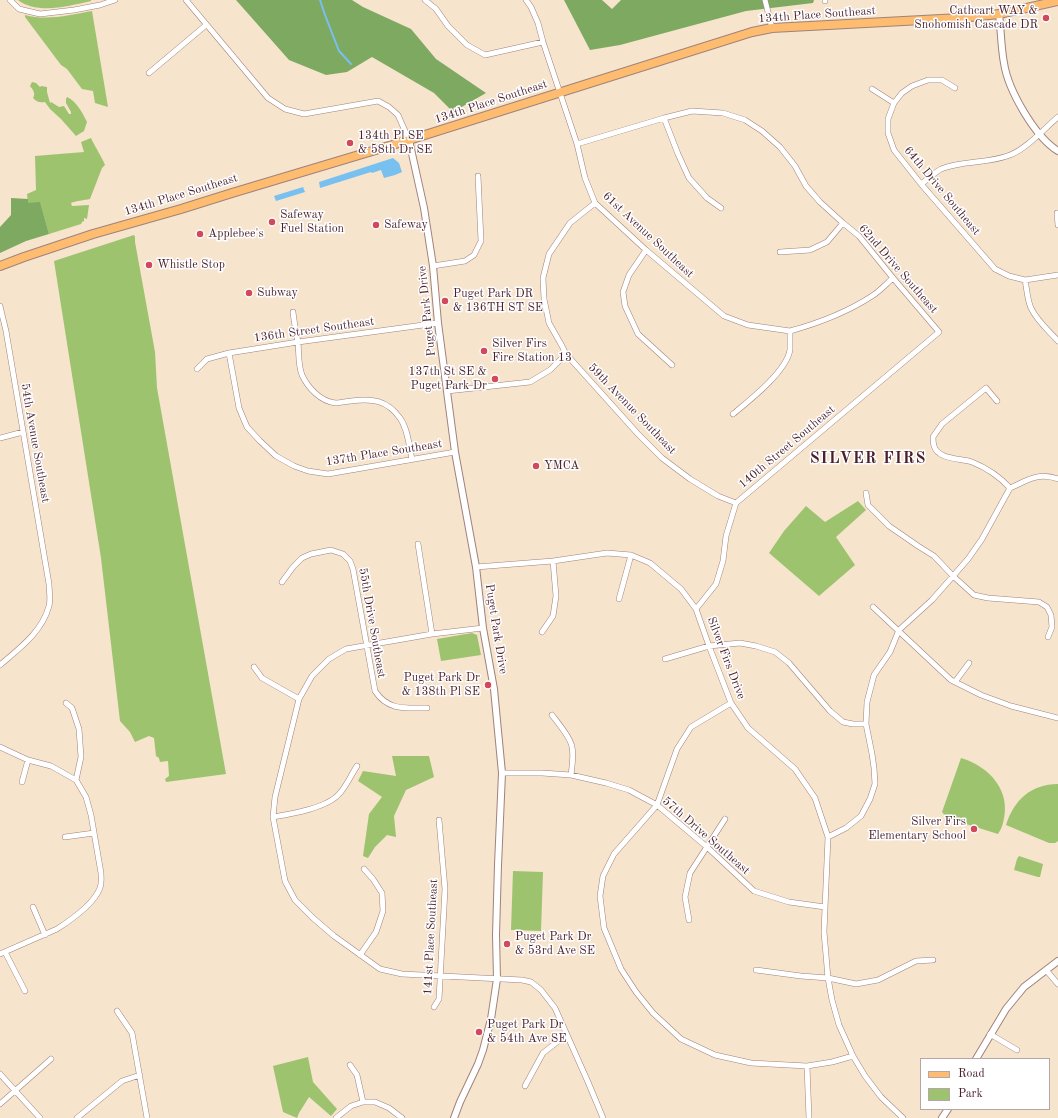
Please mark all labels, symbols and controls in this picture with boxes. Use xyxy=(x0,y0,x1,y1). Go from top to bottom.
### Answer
street label: 134th Place Southeast xyxy=(758,4,876,26)
place label: Cathcart WAY & Snohomish Cascade DR xyxy=(914,4,1038,32)
marker: Cathcart WAY & Snohomish Cascade DR xyxy=(1041,13,1051,23)
street label: 134th Place Southeast xyxy=(433,77,549,127)
place label: 134th Pl SE & 58th Dr SE xyxy=(358,129,432,157)
marker: 134th Pl SE & 58th Dr SE xyxy=(345,138,355,148)
street label: 64th Drive Southeast xyxy=(901,144,983,238)
street label: 134th Place Southeast xyxy=(123,171,239,219)
street label: 61st Avenue Southeast xyxy=(599,189,697,281)
place label: Safeway Fuel Station xyxy=(280,208,344,236)
marker: Safeway Fuel Station xyxy=(267,217,277,227)
place label: Safeway xyxy=(384,218,428,232)
marker: Safeway xyxy=(371,220,381,230)
street label: 62nd Drive Southeast xyxy=(855,221,941,317)
place label: Applebee's xyxy=(208,227,264,241)
marker: Applebee's xyxy=(195,229,205,239)
place label: Whistle Stop xyxy=(157,258,225,272)
marker: Whistle Stop xyxy=(144,260,154,270)
street label: Puget Park Drive xyxy=(415,265,439,357)
place label: Subway xyxy=(257,286,298,300)
place label: Puget Park DR & 136TH ST SE xyxy=(453,287,543,315)
marker: Subway xyxy=(244,288,254,298)
marker: Puget Park DR & 136TH ST SE xyxy=(440,296,450,306)
street label: 136th Street Southeast xyxy=(253,314,375,346)
place label: Silver Firs Fire Station 13 xyxy=(492,337,572,365)
marker: Silver Firs Fire Station 13 xyxy=(479,346,489,356)
street label: 59th Avenue Southeast xyxy=(585,361,679,457)
place label: 137th St SE & Puget Park Dr xyxy=(409,365,487,393)
marker: 137th St SE & Puget Park Dr xyxy=(490,374,500,384)
street label: 54th Avenue Southeast xyxy=(17,382,53,504)
street label: 140th Street Southeast xyxy=(736,402,838,492)
street label: 137th Place Southeast xyxy=(325,437,443,469)
district label: SILVER FIRS xyxy=(810,449,926,469)
place label: YMCA xyxy=(544,459,579,473)
marker: YMCA xyxy=(531,461,541,471)
street label: 55th Drive Southeast xyxy=(355,567,389,679)
street label: Puget Park Drive xyxy=(482,583,510,675)
street label: Silver Firs Drive xyxy=(704,615,748,701)
place label: Puget Park Dr & 138th Pl SE xyxy=(402,671,480,699)
marker: Puget Park Dr & 138th Pl SE xyxy=(483,680,493,690)
street label: 57th Drive Southeast xyxy=(659,794,753,878)
place label: Silver Firs Elementary School xyxy=(868,815,966,843)
marker: Silver Firs Elementary School xyxy=(969,824,979,834)
street label: 141st Place Southeast xyxy=(421,878,441,996)
place label: Puget Park Dr & 53rd Ave SE xyxy=(515,930,595,958)
marker: Puget Park Dr & 53rd Ave SE xyxy=(502,939,512,949)
place label: Puget Park Dr & 54th Ave SE xyxy=(487,1018,567,1046)
marker: Puget Park Dr & 54th Ave SE xyxy=(474,1027,484,1037)
legend xyxy=(920,1058,1050,1110)
text: Road xyxy=(958,1068,985,1080)
text: Park xyxy=(958,1088,983,1100)

